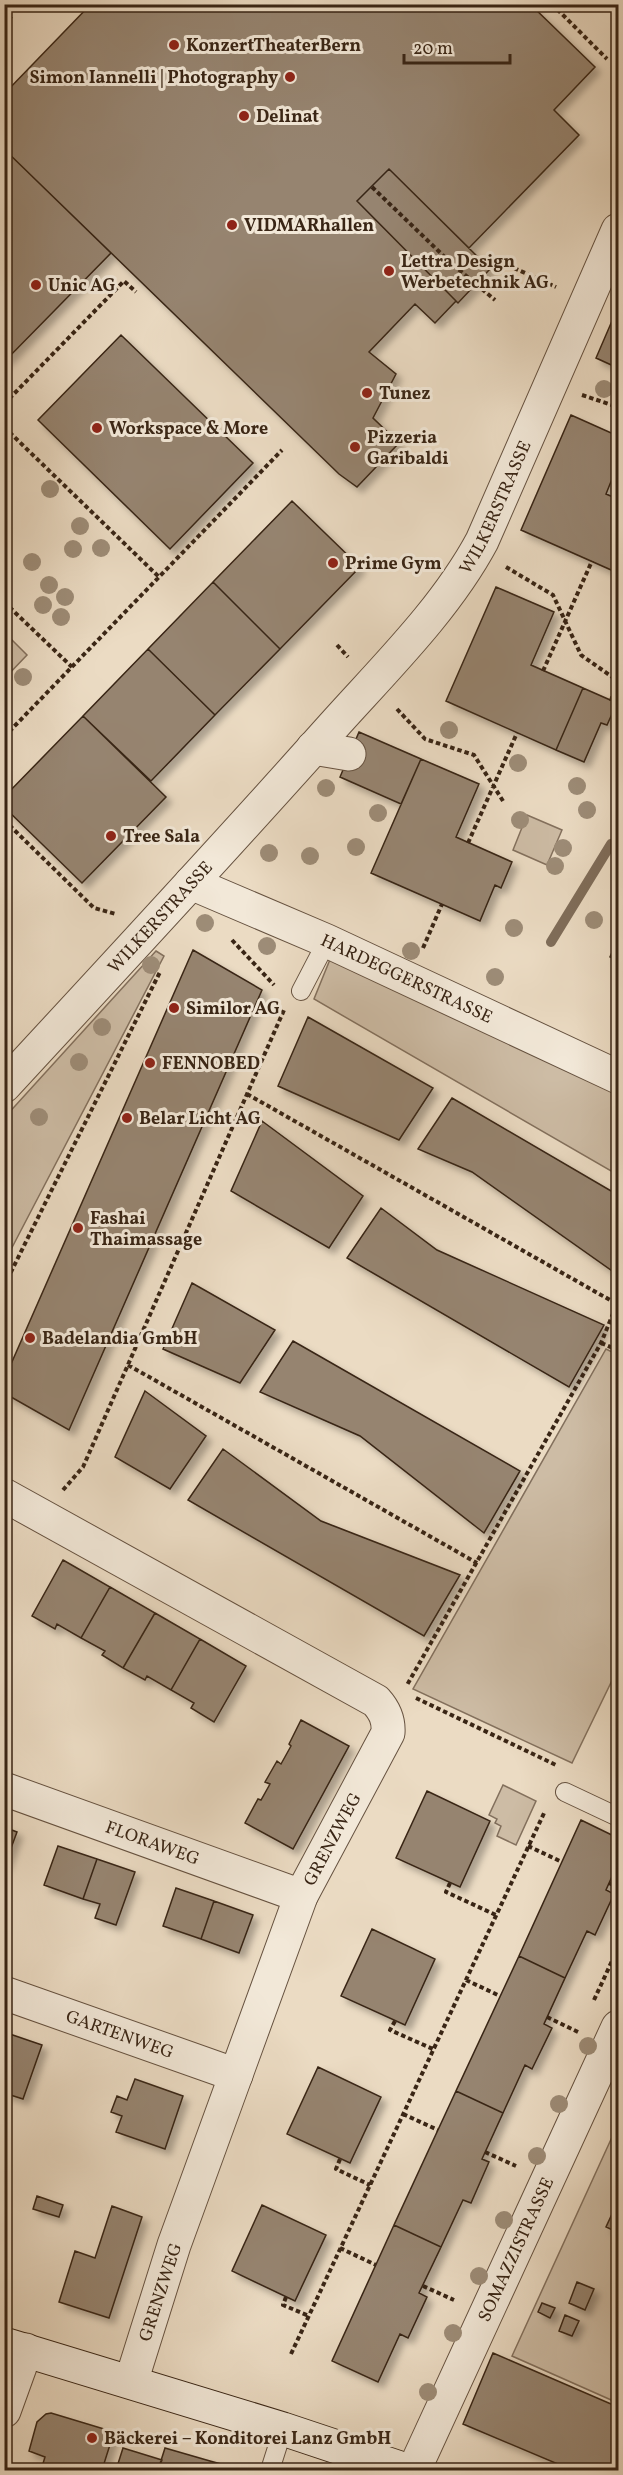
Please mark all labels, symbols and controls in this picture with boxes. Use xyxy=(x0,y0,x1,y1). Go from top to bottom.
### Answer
scale bar xyxy=(404,27,510,65)
place label: KonzertTheaterBern xyxy=(186,34,361,59)
text: 20 m xyxy=(413,37,453,62)
marker: KonzertTheaterBern xyxy=(167,38,181,52)
place label: Simon Iannelli | Photography xyxy=(29,66,278,91)
marker: Simon Iannelli | Photography xyxy=(283,70,297,84)
place label: Delinat xyxy=(256,105,319,130)
marker: Delinat xyxy=(237,109,251,123)
place label: VIDMARhallen xyxy=(244,214,374,239)
marker: VIDMARhallen xyxy=(225,218,239,232)
place label: Lettra Design Werbetechnik AG xyxy=(401,250,549,296)
marker: Lettra Design Werbetechnik AG xyxy=(382,264,396,278)
place label: Unic AG xyxy=(48,274,116,299)
marker: Unic AG xyxy=(29,278,43,292)
place label: Tunez xyxy=(379,382,430,407)
marker: Tunez xyxy=(360,386,374,400)
place label: Workspace & More xyxy=(109,417,268,442)
marker: Workspace & More xyxy=(90,421,104,435)
place label: Pizzeria Garibaldi xyxy=(367,426,449,472)
street label: WILKERSTRASSE xyxy=(454,437,538,580)
marker: Pizzeria Garibaldi xyxy=(348,440,362,454)
place label: Prime Gym xyxy=(345,552,442,577)
marker: Prime Gym xyxy=(326,556,340,570)
place label: Tree Sala xyxy=(123,825,200,850)
marker: Tree Sala xyxy=(104,829,118,843)
street label: WILKERSTRASSE xyxy=(103,856,219,980)
street label: HARDEGGERSTRASSE xyxy=(316,929,496,1031)
place label: Similor AG xyxy=(186,997,280,1022)
marker: Similor AG xyxy=(167,1001,181,1015)
place label: FENNOBED xyxy=(162,1052,260,1077)
marker: FENNOBED xyxy=(143,1056,157,1070)
place label: Belar Licht AG xyxy=(139,1107,261,1132)
marker: Belar Licht AG xyxy=(120,1111,134,1125)
place label: Fashai Thaimassage xyxy=(90,1207,202,1253)
marker: Fashai Thaimassage xyxy=(71,1221,85,1235)
place label: Badelandia GmbH xyxy=(42,1327,197,1352)
marker: Badelandia GmbH xyxy=(23,1331,37,1345)
street label: GRENZWEG xyxy=(298,1789,368,1891)
street label: FLORAWEG xyxy=(102,1816,203,1872)
street label: GARTENWEG xyxy=(62,2005,177,2066)
street label: SOMAZZISTRASSE xyxy=(473,2173,561,2326)
street label: GRENZWEG xyxy=(134,2240,189,2345)
place label: Bäckerei – Konditorei Lanz GmbH xyxy=(104,2427,391,2452)
marker: Bäckerei – Konditorei Lanz GmbH xyxy=(85,2431,99,2445)

